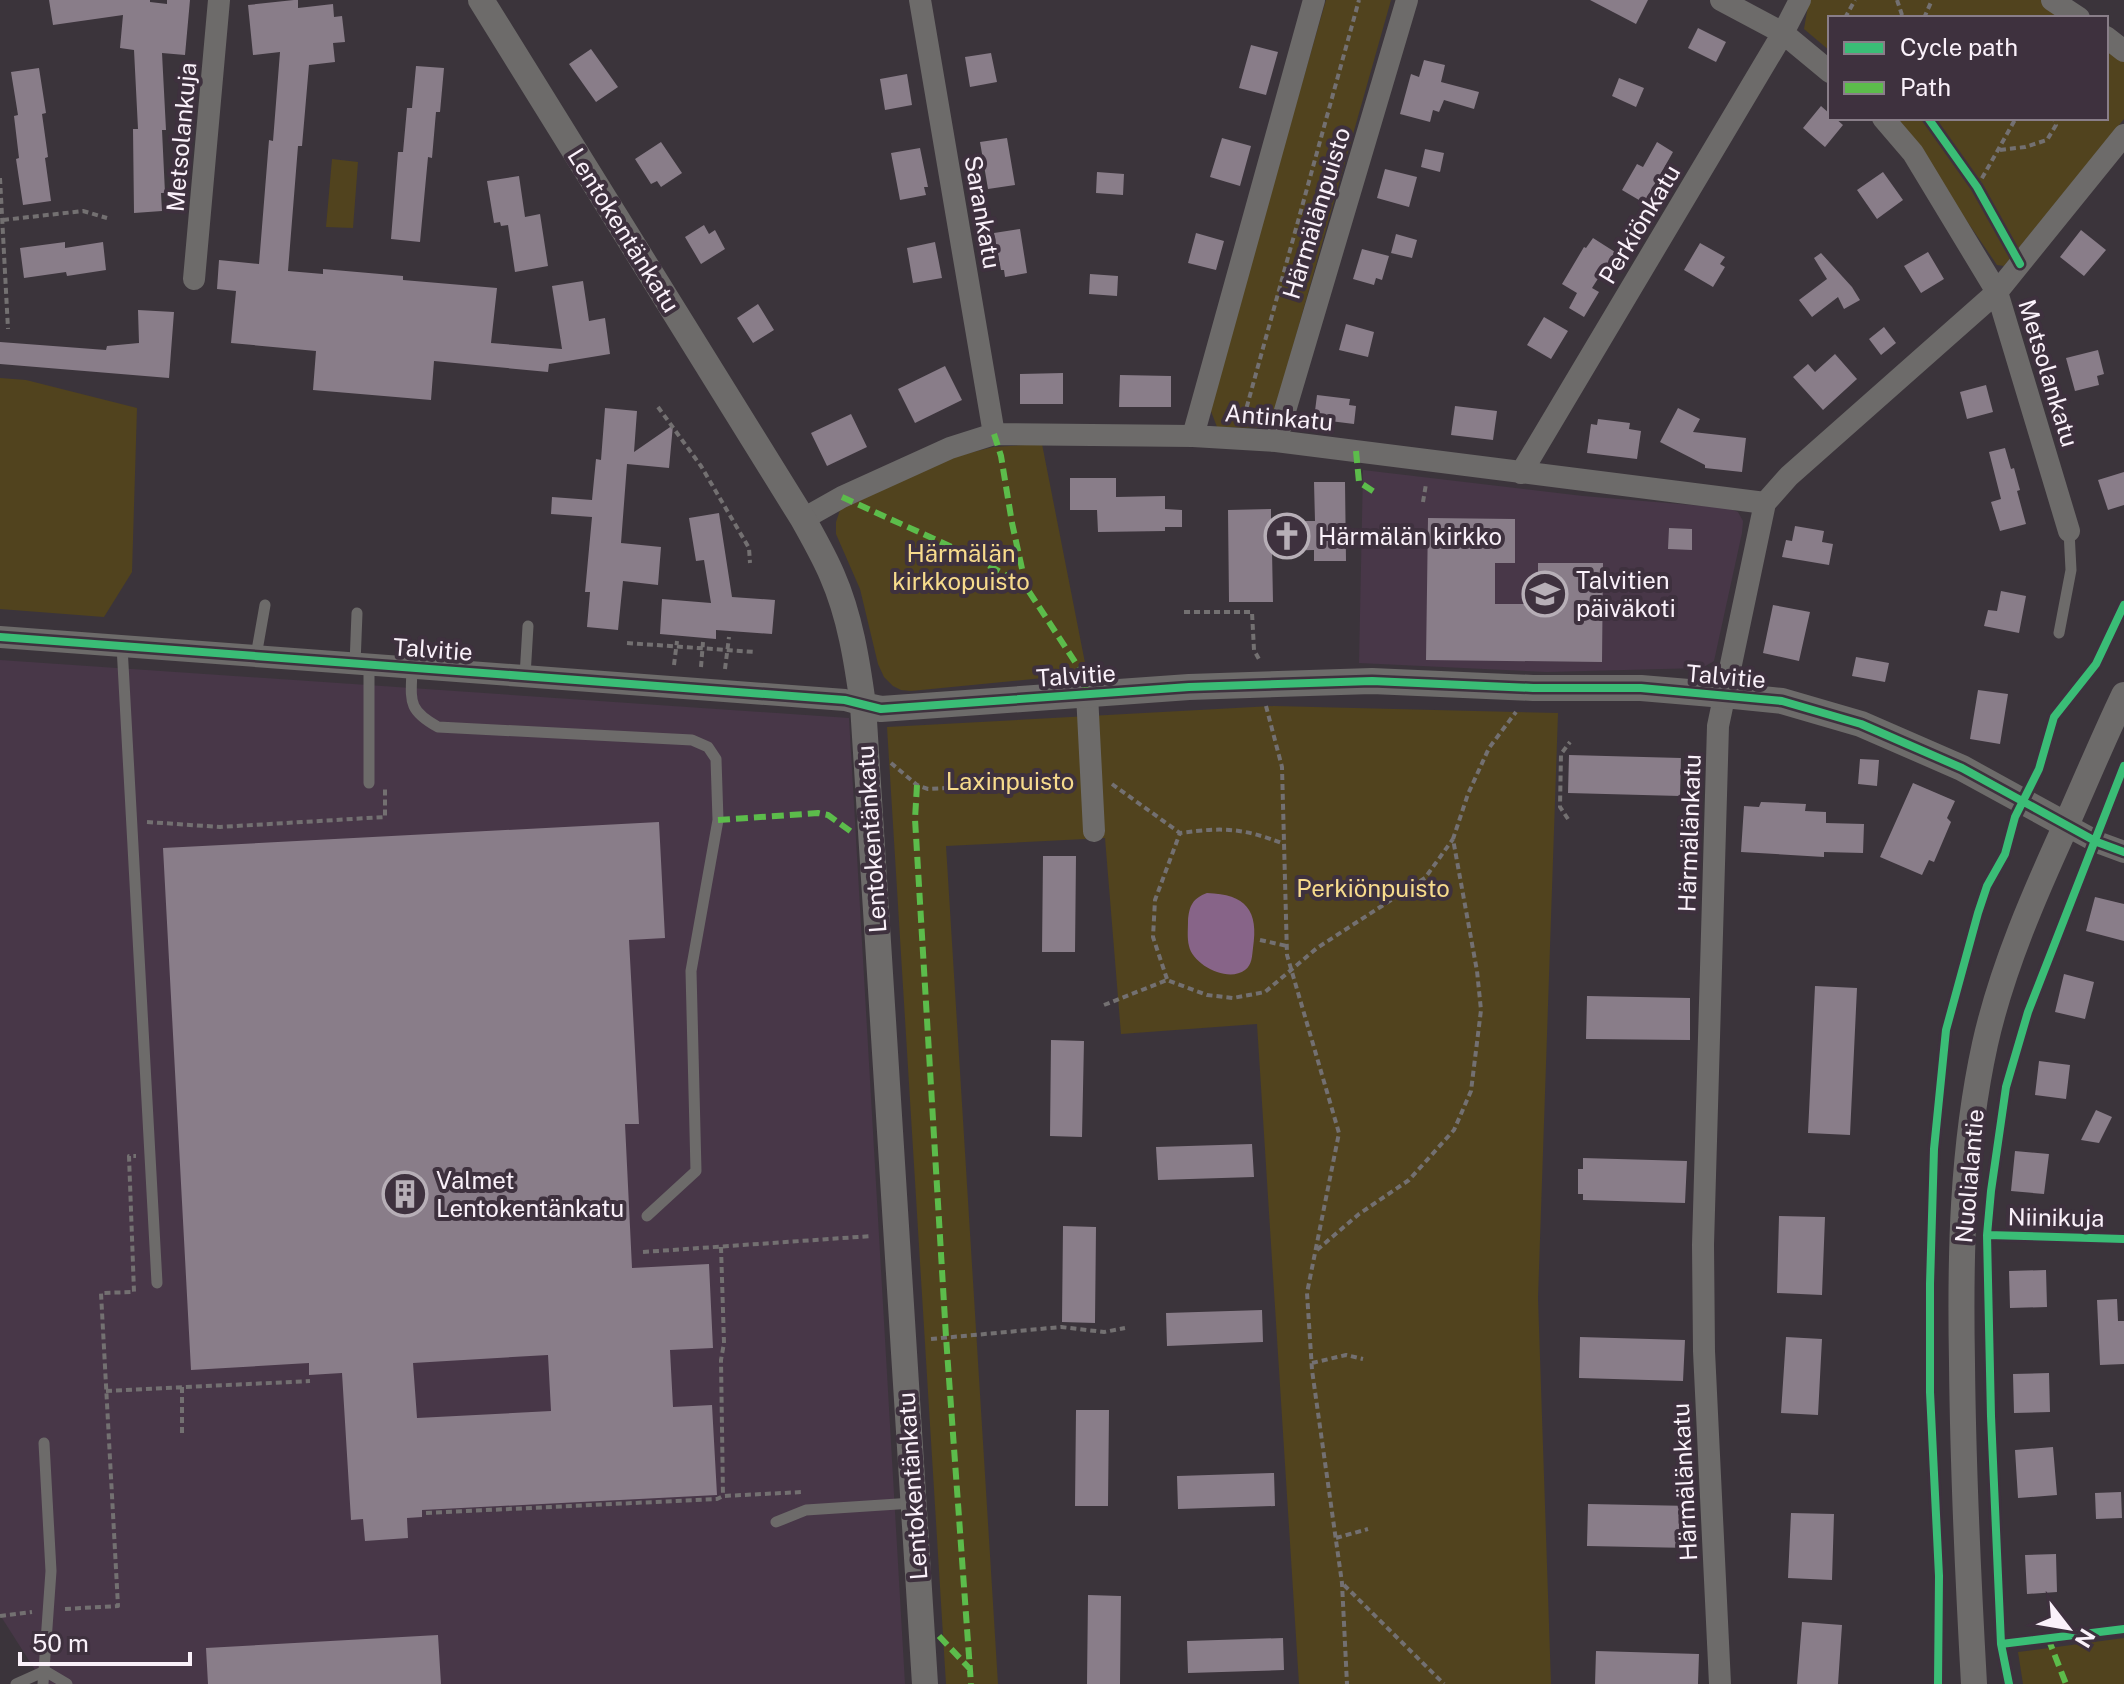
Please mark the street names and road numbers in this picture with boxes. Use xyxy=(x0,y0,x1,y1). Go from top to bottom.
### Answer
street label: Metsolankuja xyxy=(161,61,201,213)
street label: Härmälänpuisto xyxy=(1277,124,1355,302)
street label: Lentokentänkatu xyxy=(562,143,686,317)
street label: Sarankatu xyxy=(959,153,1007,271)
street label: Perkiönkatu xyxy=(1593,159,1685,289)
street label: Metsolankatu xyxy=(2013,296,2085,450)
street label: Antinkatu xyxy=(1224,398,1334,436)
street label: Talvitie xyxy=(392,632,474,666)
street label: Talvitie xyxy=(1035,658,1117,692)
street label: Talvitie xyxy=(1685,659,1767,693)
street label: Lentokentänkatu xyxy=(850,744,892,934)
street label: Härmälänkatu xyxy=(1672,753,1706,913)
street label: Nuolialantie xyxy=(1949,1108,1989,1244)
street label: Niinikuja xyxy=(2007,1202,2105,1232)
street label: Lentokentänkatu xyxy=(891,1391,933,1581)
street label: Härmälänkatu xyxy=(1666,1402,1702,1562)

